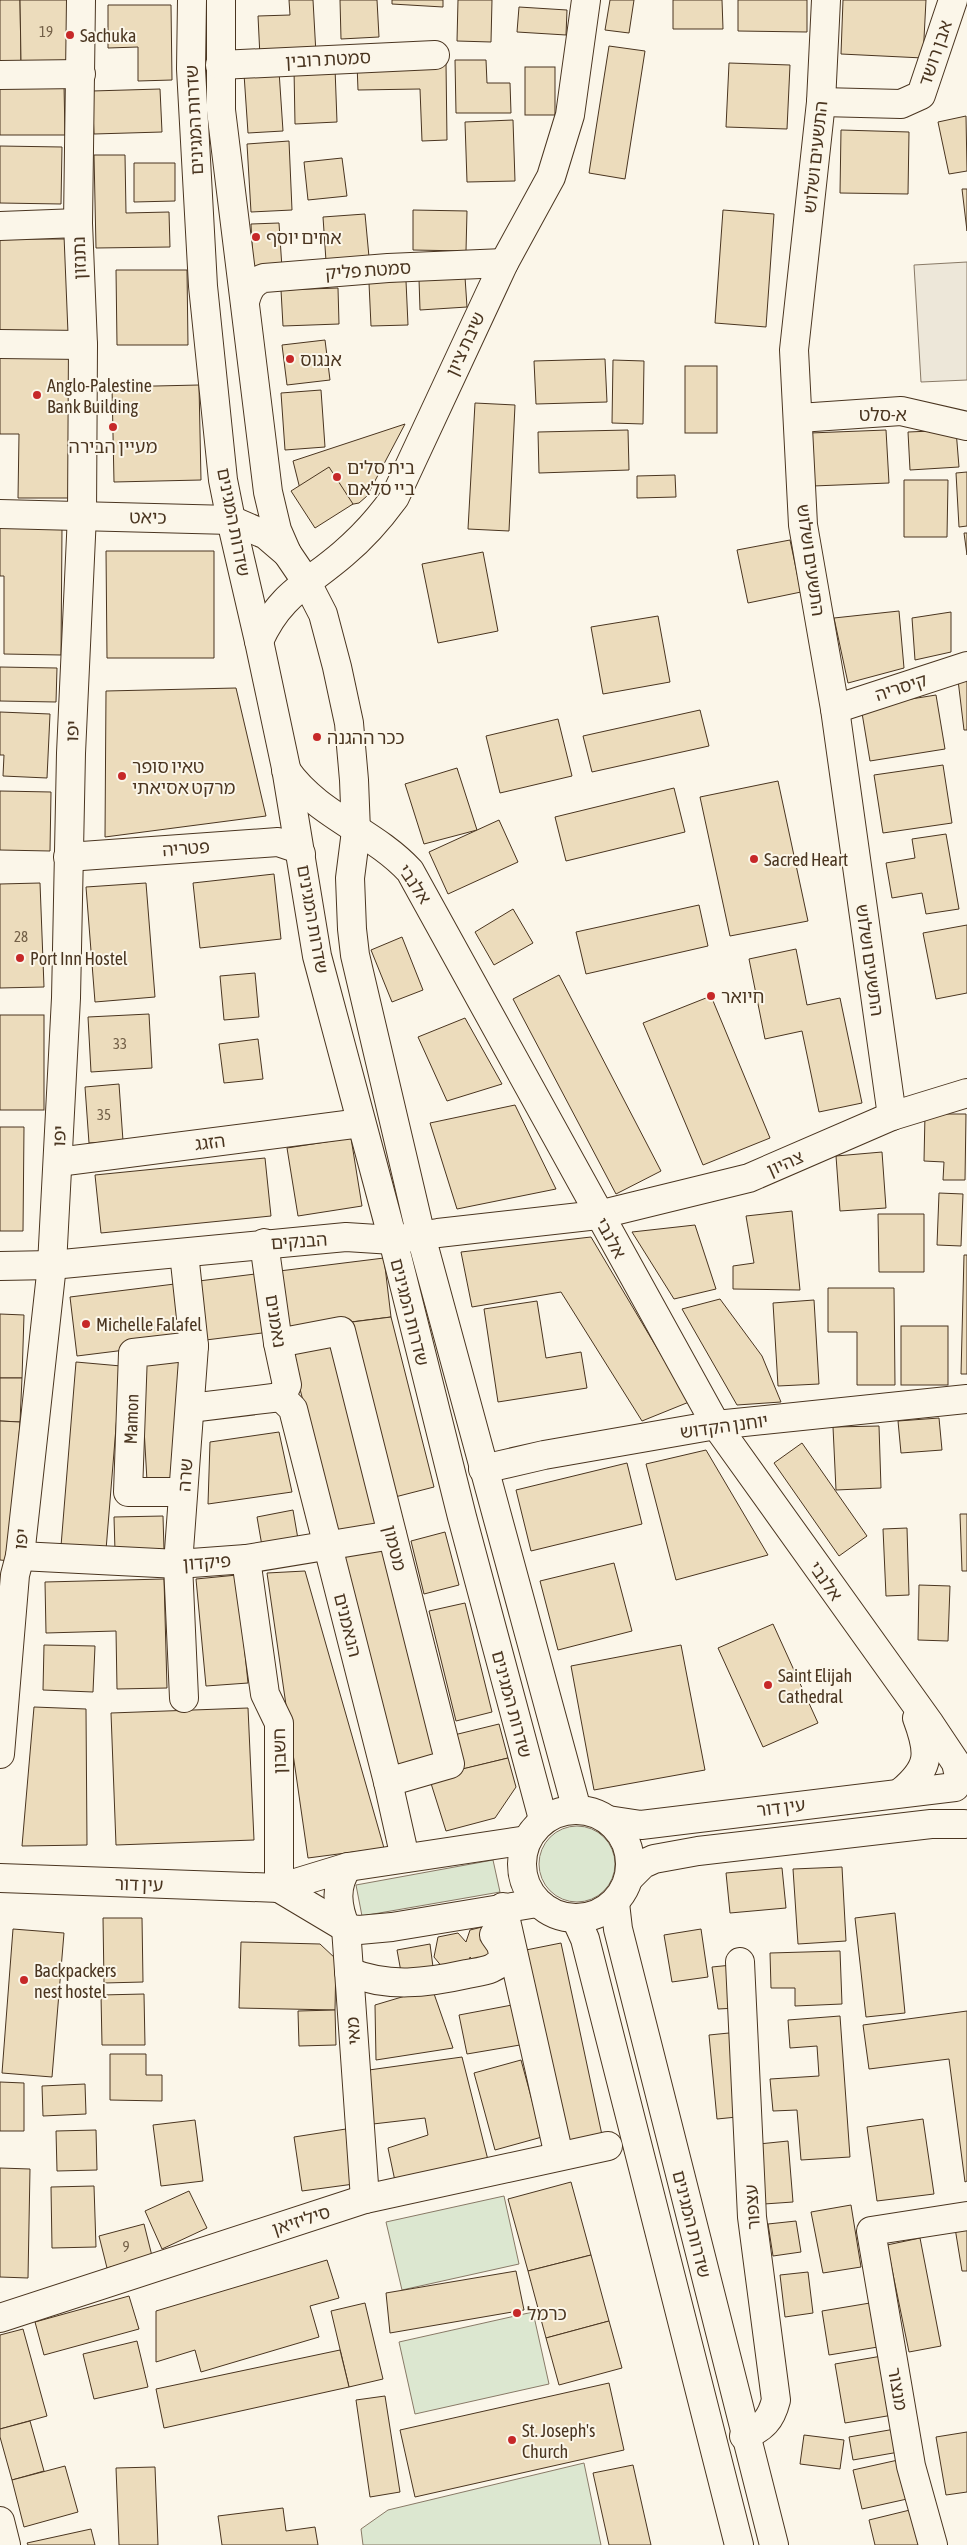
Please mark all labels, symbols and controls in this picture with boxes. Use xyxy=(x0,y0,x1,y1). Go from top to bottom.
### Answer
street label: אבן רושד xyxy=(914,18,956,88)
house number: 19 xyxy=(39,23,53,40)
place label: Sachuka xyxy=(80,25,136,46)
marker: Sachuka xyxy=(64,29,76,41)
street label: סמטת רובין xyxy=(285,46,371,72)
street label: שדרות המגינים xyxy=(181,64,207,176)
street label: התשעים ושלוש xyxy=(799,100,831,214)
place label: אחים יוסף xyxy=(266,227,342,248)
marker: אחים יוסף xyxy=(250,231,262,243)
street label: נתנזון xyxy=(68,236,90,280)
street label: סמטת פליק xyxy=(324,257,412,283)
street label: שיבת ציון xyxy=(441,308,489,380)
place label: אנגוס xyxy=(300,349,342,370)
marker: אנגוס xyxy=(284,353,296,365)
place label: Anglo-Palestine Bank Building xyxy=(47,375,152,417)
marker: Anglo-Palestine Bank Building xyxy=(31,389,43,401)
street label: א-סלט xyxy=(859,404,907,425)
marker: מעיין הבירה xyxy=(107,421,119,433)
place label: מעיין הבירה xyxy=(69,436,158,457)
place label: בית סלים ביי סלאם xyxy=(347,457,415,499)
street label: שדרות המגינים xyxy=(213,466,255,578)
marker: בית סלים ביי סלאם xyxy=(331,471,343,483)
street label: התשעים ושלוש xyxy=(793,503,829,617)
street label: כיאט xyxy=(129,506,167,528)
street label: קיסריה xyxy=(872,669,930,705)
street label: יפו xyxy=(61,720,83,742)
place label: ככר ההגנה xyxy=(327,727,405,748)
marker: ככר ההגנה xyxy=(311,731,323,743)
place label: טאיו סופר מרקט אסיאתי xyxy=(132,756,236,798)
marker: טאיו סופר מרקט אסיאתי xyxy=(116,770,128,782)
street label: פטריה xyxy=(161,836,211,860)
place label: Sacred Heart xyxy=(764,849,848,870)
marker: Sacred Heart xyxy=(748,853,760,865)
street label: אלנבי xyxy=(394,860,436,908)
street label: שדרות המגינים xyxy=(293,863,333,975)
street label: התשעים ושלוש xyxy=(852,903,888,1017)
house number: 28 xyxy=(14,928,28,945)
place label: Port Inn Hostel xyxy=(30,948,128,969)
marker: Port Inn Hostel xyxy=(14,952,26,964)
place label: חיואר xyxy=(721,986,764,1007)
marker: חיואר xyxy=(705,990,717,1002)
house number: 33 xyxy=(113,1035,127,1052)
house number: 35 xyxy=(97,1106,111,1123)
street label: יפו xyxy=(48,1125,70,1147)
street label: הזגג xyxy=(193,1130,227,1154)
street label: צהיון xyxy=(763,1146,807,1180)
street label: אלנבי xyxy=(591,1214,631,1262)
street label: הבנקים xyxy=(270,1229,328,1253)
street label: שדרות המגינים xyxy=(386,1256,434,1368)
street label: נאמנים xyxy=(261,1293,291,1349)
place label: Michelle Falafel xyxy=(96,1314,202,1335)
marker: Michelle Falafel xyxy=(80,1318,92,1330)
street label: Mamon xyxy=(119,1393,142,1445)
street label: יוחנן הקדוש xyxy=(679,1409,769,1443)
street label: שרה xyxy=(173,1457,197,1493)
street label: מטמון xyxy=(379,1523,411,1573)
street label: יפו xyxy=(9,1527,33,1551)
street label: פיקדון xyxy=(182,1550,232,1574)
street label: אלנבי xyxy=(805,1557,847,1605)
street label: הנאמנים xyxy=(330,1591,366,1659)
street label: שדרות המגינים xyxy=(488,1648,536,1760)
place label: Saint Elijah Cathedral xyxy=(778,1665,852,1707)
marker: Saint Elijah Cathedral xyxy=(762,1679,774,1691)
street label: חשבון xyxy=(268,1728,290,1774)
street label: עין דור xyxy=(756,1794,806,1820)
street label: עין דור xyxy=(114,1873,164,1895)
place label: Backpackers nest hostel xyxy=(34,1960,116,2002)
marker: Backpackers nest hostel xyxy=(18,1974,30,1986)
street label: מאי xyxy=(342,2016,364,2046)
street label: שדרות המגינים xyxy=(668,2168,716,2280)
street label: עצפור xyxy=(740,2183,764,2231)
street label: סיליזיאן xyxy=(269,2201,333,2239)
house number: 9 xyxy=(122,2238,130,2255)
place label: כרמל xyxy=(527,2303,567,2324)
marker: כרמל xyxy=(511,2307,523,2319)
street label: מנצור xyxy=(884,2366,912,2412)
place label: St. Joseph's Church xyxy=(522,2420,595,2462)
marker: St. Joseph's Church xyxy=(506,2434,518,2446)

